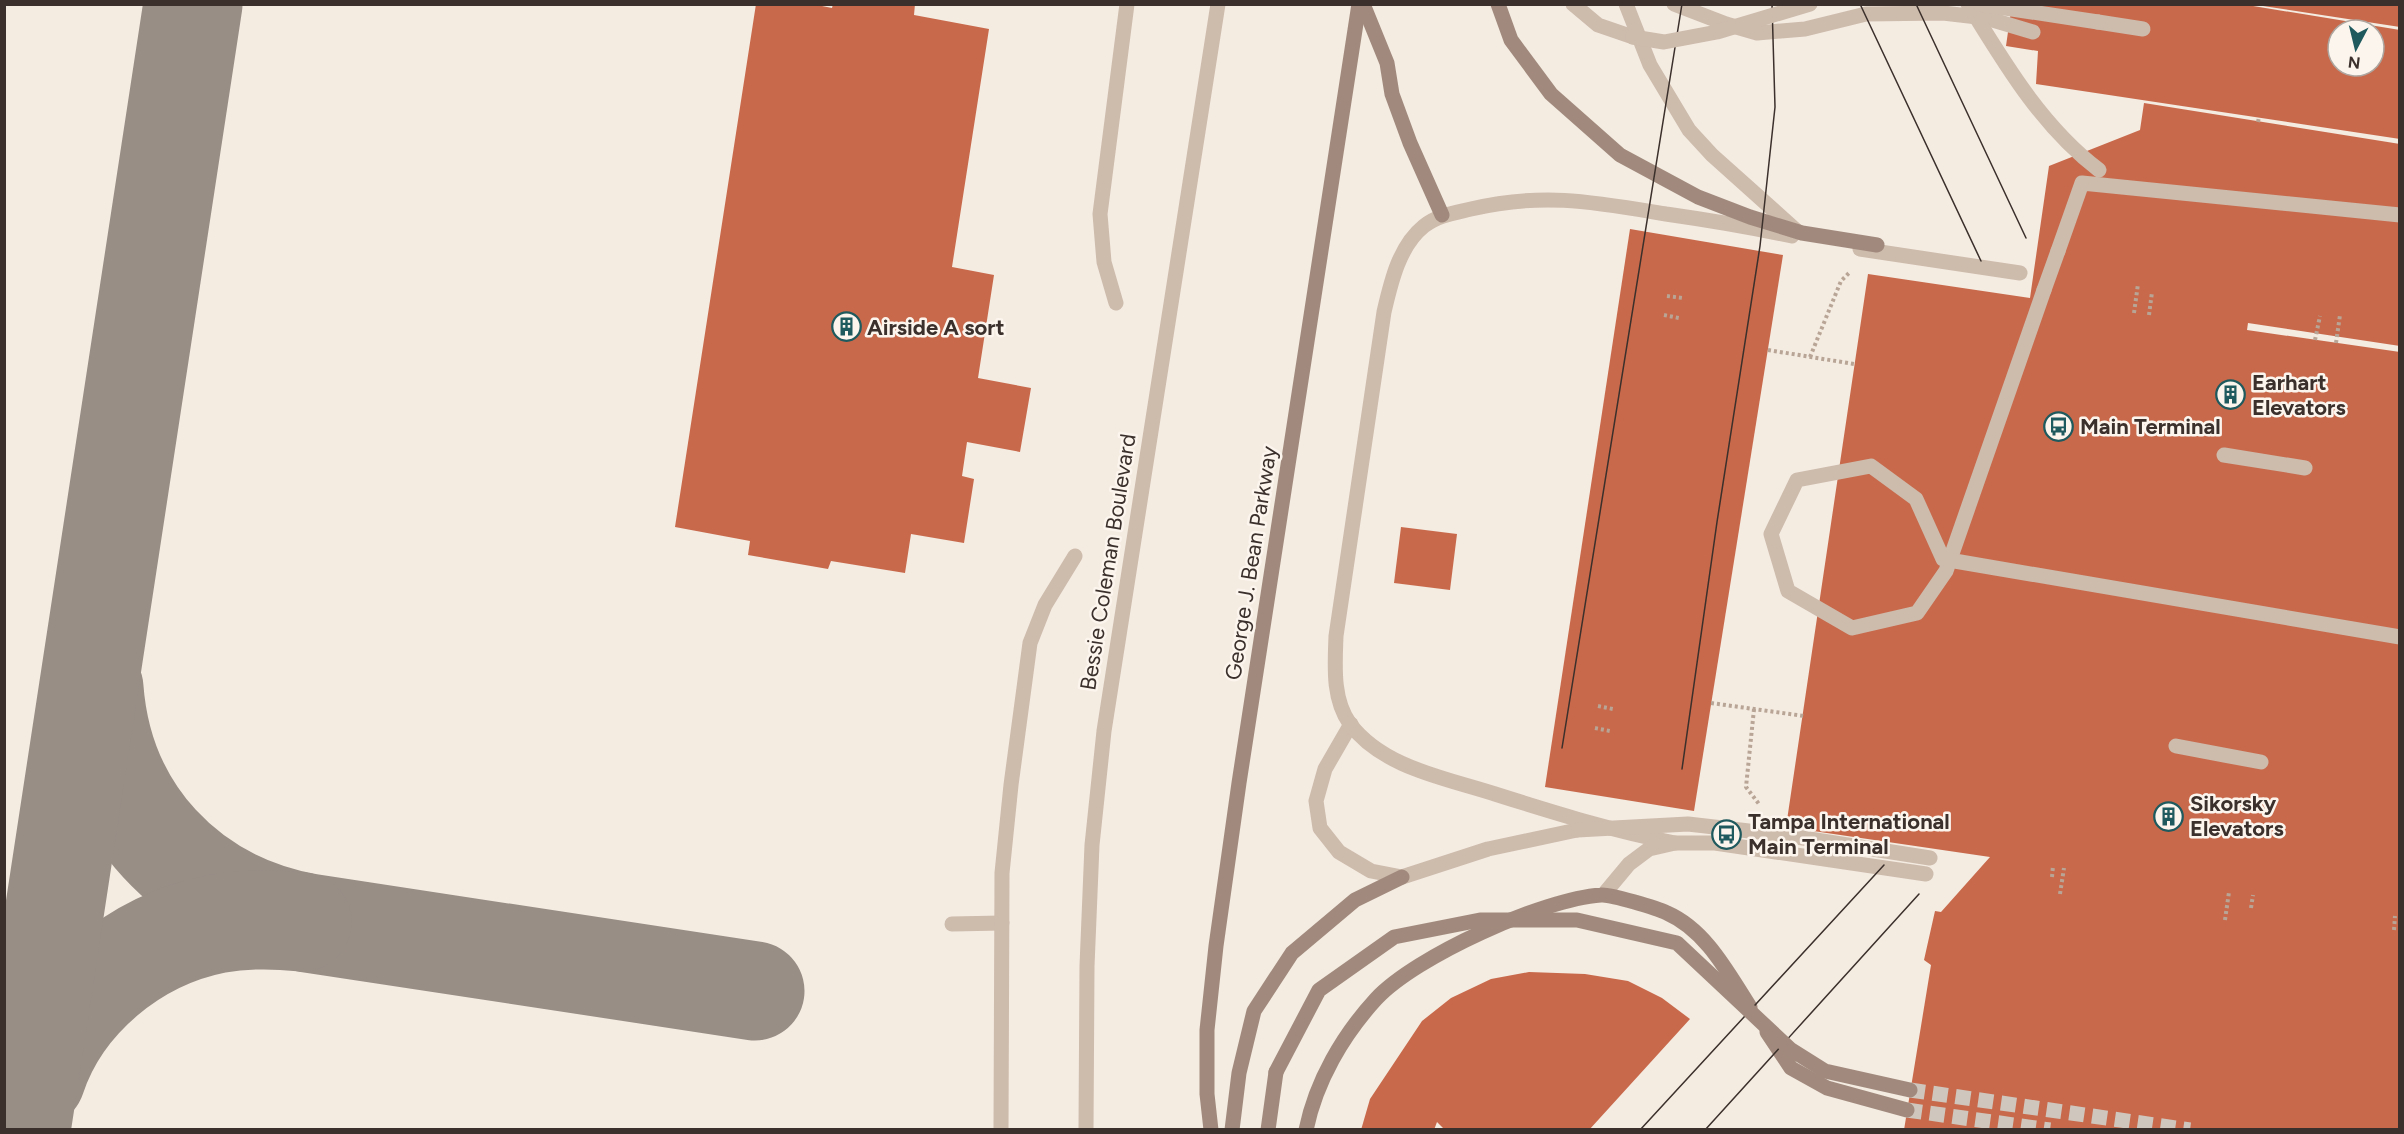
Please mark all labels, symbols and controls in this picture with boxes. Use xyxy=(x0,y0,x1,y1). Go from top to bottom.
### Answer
north arrow xyxy=(2326,18,2386,78)
text: N xyxy=(2347,52,2362,73)
building icon: Airside A sort xyxy=(830,311,862,343)
place label: Airside A sort xyxy=(867,314,1005,341)
place label: Earhart Elevators xyxy=(2252,369,2346,421)
building icon: Earhart Elevators xyxy=(2215,379,2247,411)
bus stop icon: Main Terminal xyxy=(2043,410,2075,442)
place label: Main Terminal xyxy=(2080,413,2221,440)
street label: Bessie Coleman Boulevard xyxy=(1074,432,1142,692)
street label: George J. Bean Parkway xyxy=(1219,444,1283,682)
place label: Sikorsky Elevators xyxy=(2190,790,2284,842)
building icon: Sikorsky Elevators xyxy=(2153,800,2185,832)
place label: Tampa International Main Terminal xyxy=(1748,808,1950,860)
bus stop icon: Tampa International Main Terminal xyxy=(1711,818,1743,850)

